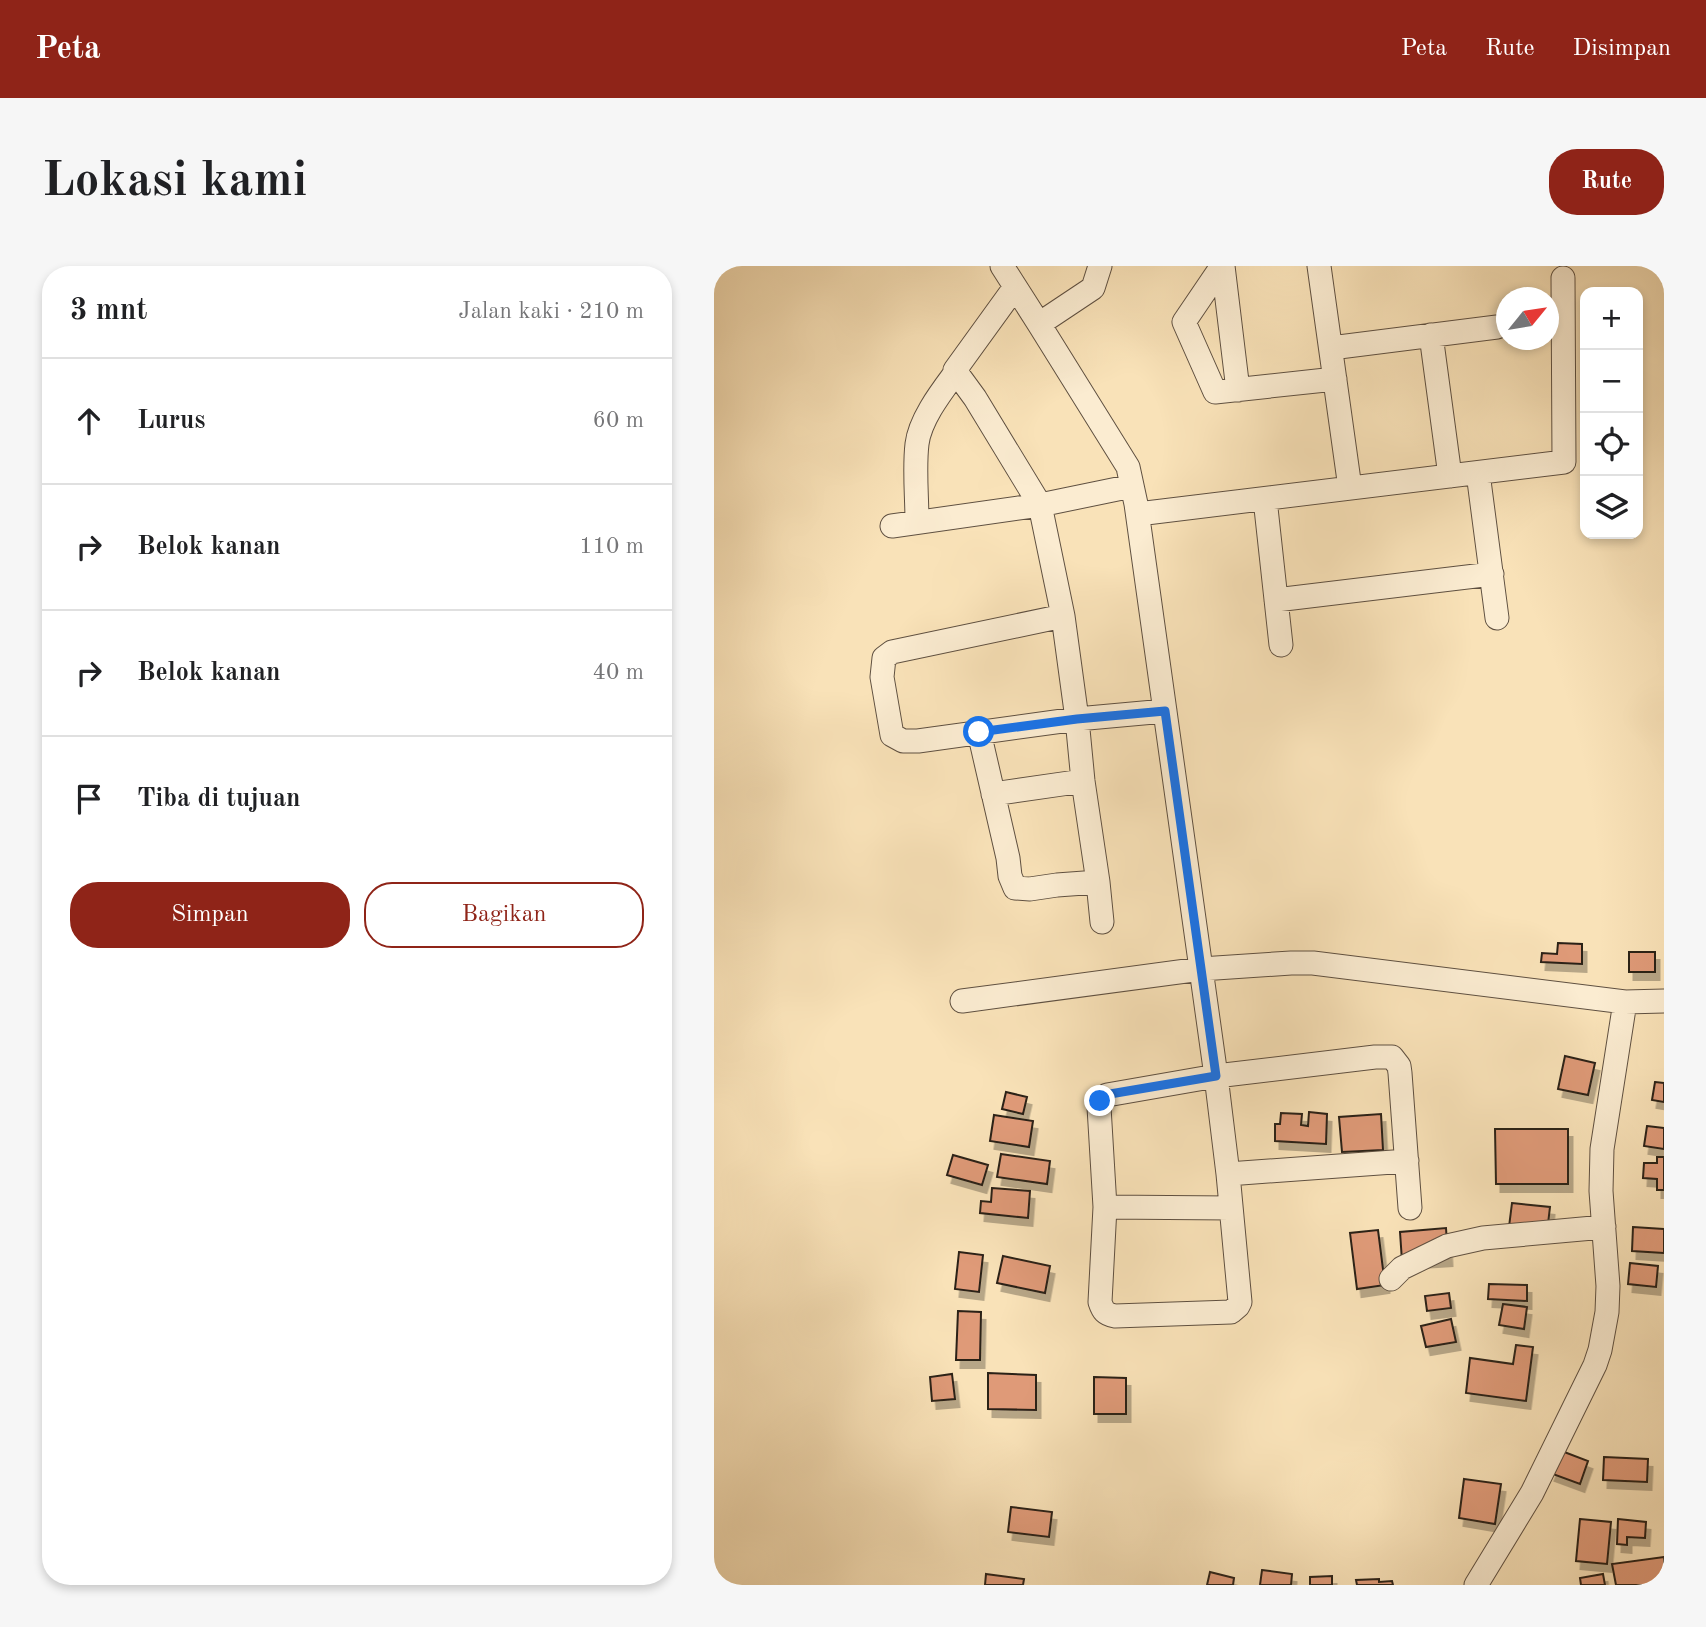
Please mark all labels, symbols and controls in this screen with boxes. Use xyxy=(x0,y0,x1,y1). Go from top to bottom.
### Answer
text: Peta xyxy=(35,33,101,66)
text: Peta xyxy=(1401,37,1447,61)
text: Rute xyxy=(1485,37,1535,61)
text: Disimpan xyxy=(1573,37,1671,61)
button: Rute xyxy=(1549,149,1664,215)
text: Lokasi kami xyxy=(42,158,307,207)
north arrow xyxy=(1496,287,1559,350)
map controls xyxy=(1580,287,1643,539)
button: + xyxy=(1580,287,1643,350)
text: 3 mnt xyxy=(70,296,147,326)
text: Jalan kaki · 210 m xyxy=(458,300,644,323)
button: − xyxy=(1580,350,1643,413)
icon: ahead xyxy=(70,402,108,440)
text: Lurus xyxy=(137,408,205,434)
text: 60 m xyxy=(593,409,644,432)
button: locate xyxy=(1580,413,1643,476)
button: layers xyxy=(1580,476,1643,539)
icon: right xyxy=(70,528,108,566)
text: Belok kanan xyxy=(137,534,281,560)
text: 110 m xyxy=(579,535,644,558)
icon: right xyxy=(70,654,108,692)
text: Belok kanan xyxy=(137,660,281,686)
text: 40 m xyxy=(593,661,644,684)
route start xyxy=(963,716,994,747)
icon: arrive xyxy=(70,780,108,818)
text: Tiba di tujuan xyxy=(137,786,301,812)
button: Simpan xyxy=(70,882,350,948)
button: Bagikan xyxy=(364,882,644,948)
route end xyxy=(1084,1085,1115,1116)

